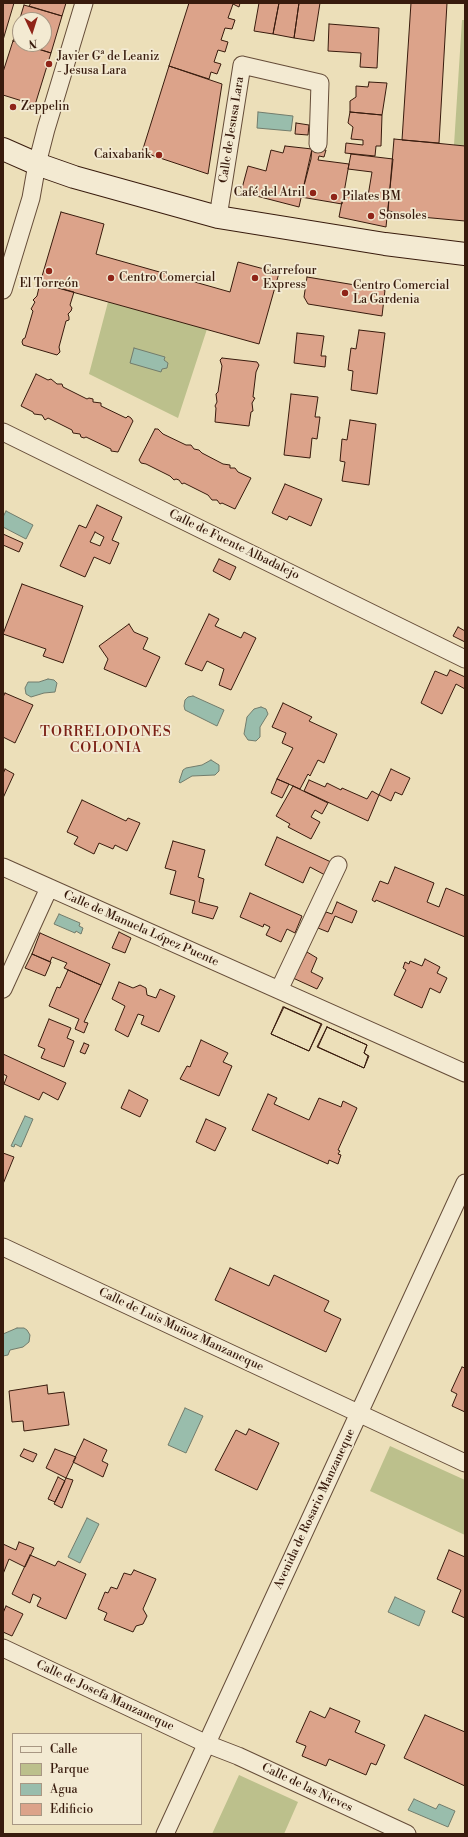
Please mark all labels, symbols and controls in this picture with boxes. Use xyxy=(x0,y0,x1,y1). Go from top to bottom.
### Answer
north arrow xyxy=(12,12,52,52)
text: N xyxy=(28,36,38,50)
place label: Javier Gª de Leaniz - Jesusa Lara xyxy=(57,50,159,78)
marker: Javier Gª de Leaniz - Jesusa Lara xyxy=(44,59,54,69)
street label: Calle de Jesusa Lara xyxy=(216,76,248,184)
place label: Zeppelin xyxy=(21,100,69,114)
marker: Zeppelin xyxy=(8,102,18,112)
place label: Caixabank xyxy=(94,148,151,162)
marker: Caixabank xyxy=(154,150,164,160)
place label: Café del Atril xyxy=(234,186,305,200)
marker: Café del Atril xyxy=(308,188,318,198)
place label: Pilates BM xyxy=(342,190,401,204)
marker: Pilates BM xyxy=(329,192,339,202)
place label: Sonsoles xyxy=(379,209,427,223)
marker: Sonsoles xyxy=(366,211,376,221)
place label: Carrefour Express xyxy=(263,264,317,292)
marker: El Torreón xyxy=(44,266,54,276)
place label: Centro Comercial xyxy=(119,271,215,285)
marker: Centro Comercial xyxy=(106,273,116,283)
marker: Carrefour Express xyxy=(250,273,260,283)
place label: El Torreón xyxy=(20,277,78,291)
place label: Centro Comercial La Gardenia xyxy=(353,279,449,307)
marker: Centro Comercial La Gardenia xyxy=(340,288,350,298)
street label: Calle de Fuente Albadalejo xyxy=(166,507,302,583)
district label: TORRELODONES COLONIA xyxy=(40,725,172,758)
street label: Calle de Manuela López Puente xyxy=(61,888,221,970)
street label: Calle de Luis Muñoz Manzaneque xyxy=(96,1285,266,1375)
street label: Avenida de Rosario Manzaneque xyxy=(271,1426,359,1592)
street label: Calle de Josefa Manzaneque xyxy=(34,1658,176,1734)
legend xyxy=(12,1733,142,1825)
text: Calle xyxy=(50,1742,77,1757)
street label: Calle de las Nieves xyxy=(259,1761,355,1815)
text: Parque xyxy=(50,1762,89,1777)
text: Agua xyxy=(50,1782,78,1797)
text: Edificio xyxy=(50,1802,93,1817)

